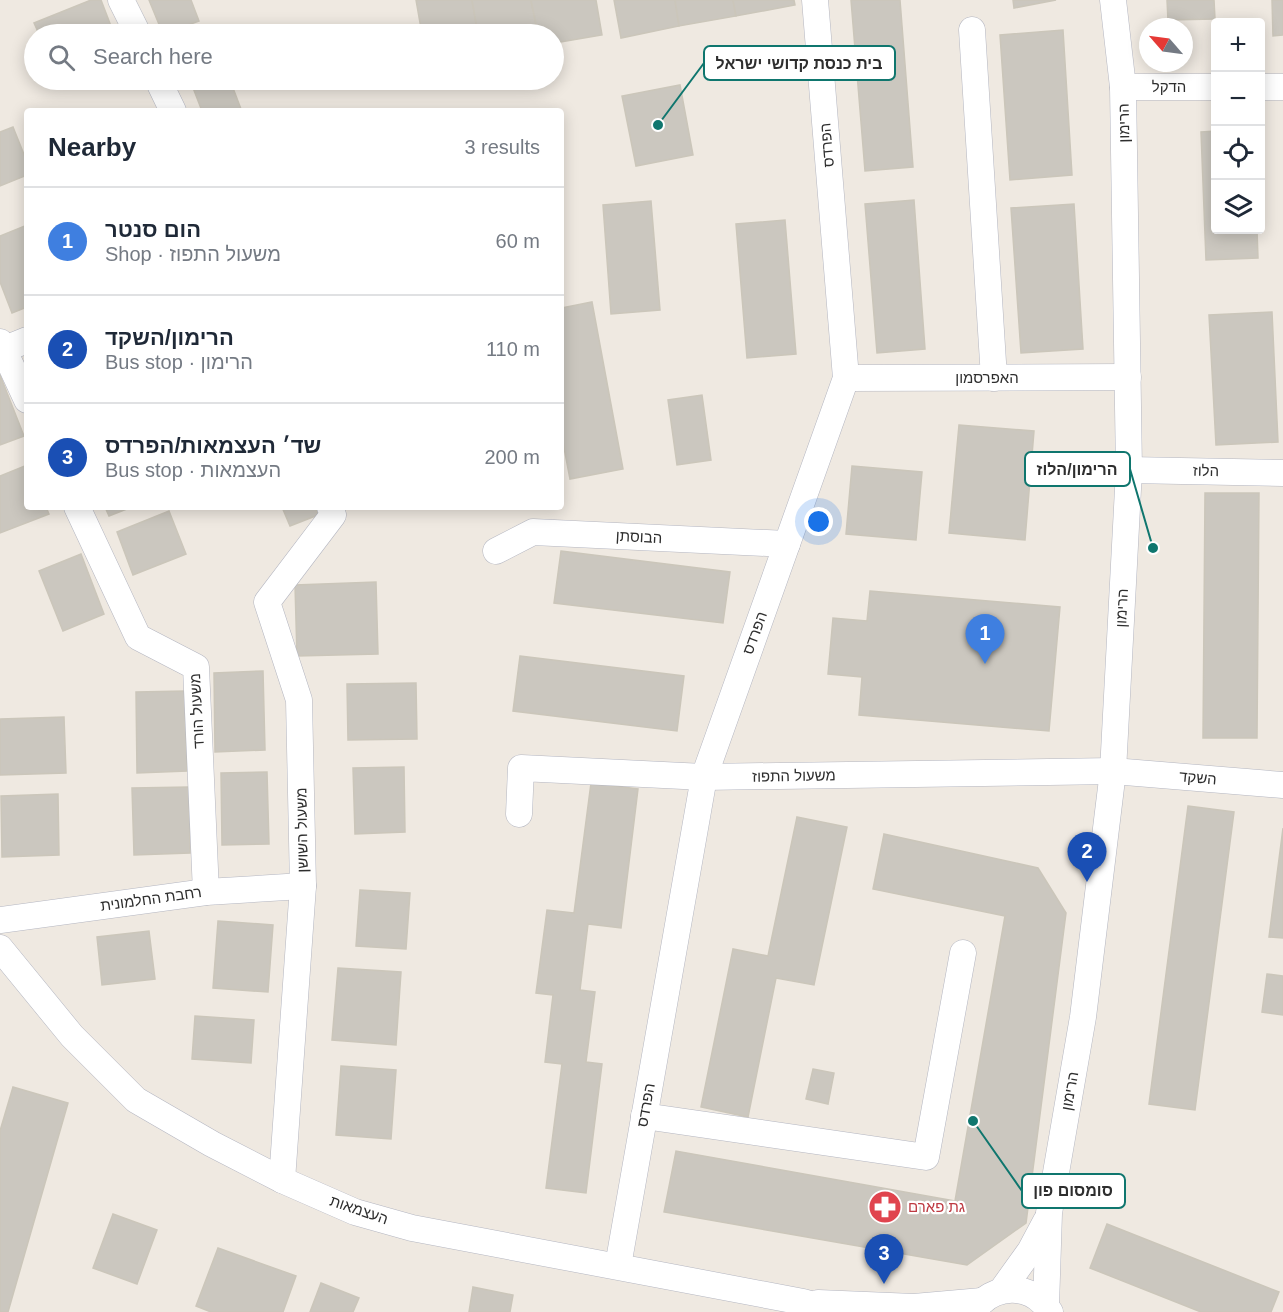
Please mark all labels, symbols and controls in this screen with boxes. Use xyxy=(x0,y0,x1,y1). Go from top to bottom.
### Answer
north arrow xyxy=(1139,18,1193,72)
map controls xyxy=(1211,18,1265,234)
button: + xyxy=(1211,18,1265,72)
search box xyxy=(24,24,564,90)
icon: search xyxy=(45,41,78,74)
text: Search here xyxy=(93,44,213,69)
callout: בית כנסת קדושי ישראל xyxy=(704,46,895,80)
text: בית כנסת קדושי ישראל xyxy=(716,55,882,72)
button: − xyxy=(1211,72,1265,126)
street label: הדקל xyxy=(1152,78,1186,95)
street label: הרימון xyxy=(1115,103,1132,143)
street label: הפרדס xyxy=(816,122,837,168)
button: locate xyxy=(1211,126,1265,180)
text: Nearby xyxy=(48,132,136,162)
text: 3 results xyxy=(464,136,540,158)
button: layers xyxy=(1211,180,1265,234)
text: הום סנטר xyxy=(105,217,201,242)
text: 1 xyxy=(62,230,73,252)
text: 60 m xyxy=(496,230,540,252)
text: Shop · משעול התפוז xyxy=(105,243,281,265)
text: הרימון/השקד xyxy=(105,325,234,350)
text: 2 xyxy=(62,338,73,360)
text: 110 m xyxy=(486,338,540,360)
text: Bus stop · הרימון xyxy=(105,351,253,373)
street label: האפרסמון xyxy=(955,369,1019,386)
text: שד׳ העצמאות/הפרדס xyxy=(105,433,321,458)
text: 3 xyxy=(62,446,73,468)
text: 200 m xyxy=(484,446,540,468)
callout: הרימון/הלוז xyxy=(1025,452,1130,486)
text: Bus stop · העצמאות xyxy=(105,459,281,481)
text: הרימון/הלוז xyxy=(1037,461,1117,478)
street label: הלוז xyxy=(1193,462,1219,479)
your location xyxy=(804,507,833,536)
street label: הבוסתן xyxy=(615,527,663,546)
street label: הרימון xyxy=(1112,588,1131,628)
street label: הפרדס xyxy=(739,609,770,657)
pin: 1 xyxy=(966,614,1004,664)
street label: משעול הורד xyxy=(186,673,207,749)
street label: משעול התפוז xyxy=(752,766,836,785)
street label: השקד xyxy=(1179,767,1218,788)
street label: משעול השושן xyxy=(292,787,311,873)
pin: 2 xyxy=(1068,832,1106,882)
street label: רחבת החלמונית xyxy=(99,883,203,914)
street label: הרימון xyxy=(1058,1070,1081,1112)
street label: הפרדס xyxy=(633,1082,658,1128)
callout: סומסום פון xyxy=(1022,1174,1125,1208)
text: סומסום פון xyxy=(1033,1182,1113,1199)
pharmacy icon: גת פארם xyxy=(867,1189,903,1225)
street label: העצמאות xyxy=(328,1192,390,1227)
place label: גת פארם xyxy=(908,1198,965,1215)
pin: 3 xyxy=(864,1234,904,1284)

